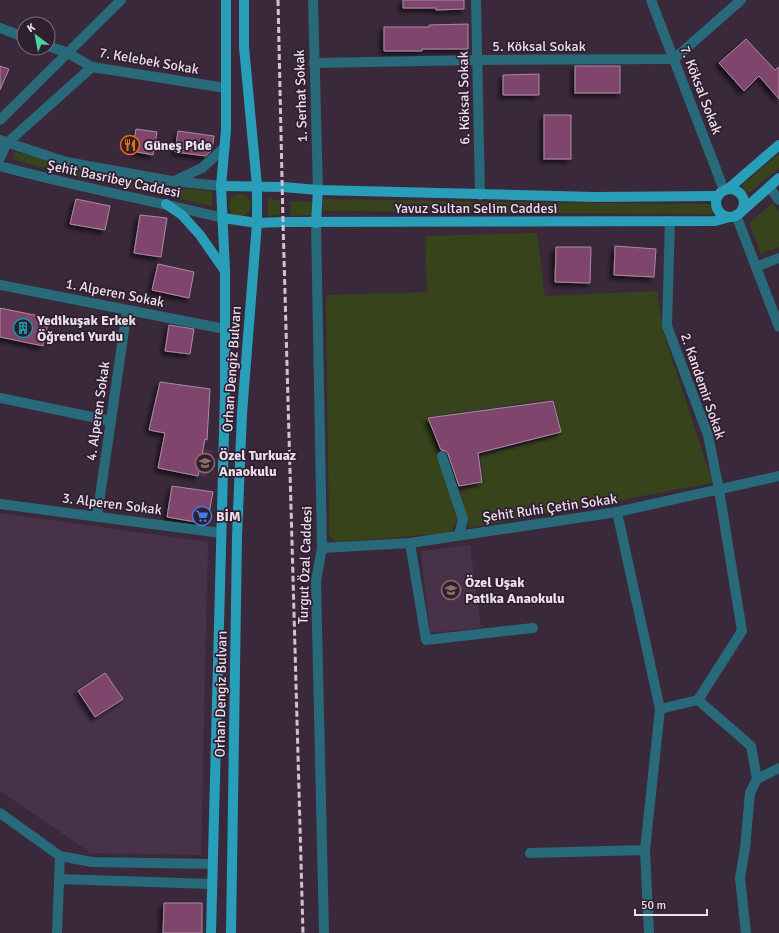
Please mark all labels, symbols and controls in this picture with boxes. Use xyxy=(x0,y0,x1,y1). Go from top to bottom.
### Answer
north arrow xyxy=(16,16,56,56)
text: K xyxy=(25,21,37,35)
street label: 5. Köksal Sokak xyxy=(492,38,586,55)
street label: 7. Köksal Sokak xyxy=(676,43,726,137)
street label: 7. Kelebek Sokak xyxy=(98,44,200,78)
street label: 1. Serhat Sokak xyxy=(291,49,311,143)
street label: 6. Köksal Sokak xyxy=(455,51,473,145)
restaurant icon: Güneş Pide xyxy=(119,134,141,156)
place label: Güneş Pide xyxy=(144,137,212,154)
street label: Şehit Basribey Caddesi xyxy=(46,157,182,201)
street label: Yavuz Sultan Selim Caddesi xyxy=(395,200,557,217)
street label: 1. Alperen Sokak xyxy=(64,275,166,311)
street label: Orhan Dengiz Bulvarı xyxy=(219,305,245,433)
place label: Yedikuşak Erkek Öğrenci Yurdu xyxy=(36,312,137,345)
building icon: Yedikuşak Erkek Öğrenci Yurdu xyxy=(12,317,34,339)
street label: 2. Kandemir Sokak xyxy=(677,331,729,441)
street label: 4. Alperen Sokak xyxy=(83,360,113,462)
place label: Özel Turkuaz Anaokulu xyxy=(219,447,296,480)
school or university icon: Özel Turkuaz Anaokulu xyxy=(194,452,216,474)
street label: 3. Alperen Sokak xyxy=(61,489,163,519)
street label: Şehit Ruhi Çetin Sokak xyxy=(482,490,618,526)
supermarket icon: BİM xyxy=(191,505,213,527)
street label: Turgut Özal Caddesi xyxy=(294,506,316,624)
place label: BİM xyxy=(216,508,241,525)
place label: Özel Uşak Patika Anaokulu xyxy=(465,574,565,607)
school or university icon: Özel Uşak Patika Anaokulu xyxy=(440,579,462,601)
street label: Orhan Dengiz Bulvarı xyxy=(211,630,231,758)
scale bar xyxy=(635,891,707,917)
text: 50 m xyxy=(641,898,666,913)

